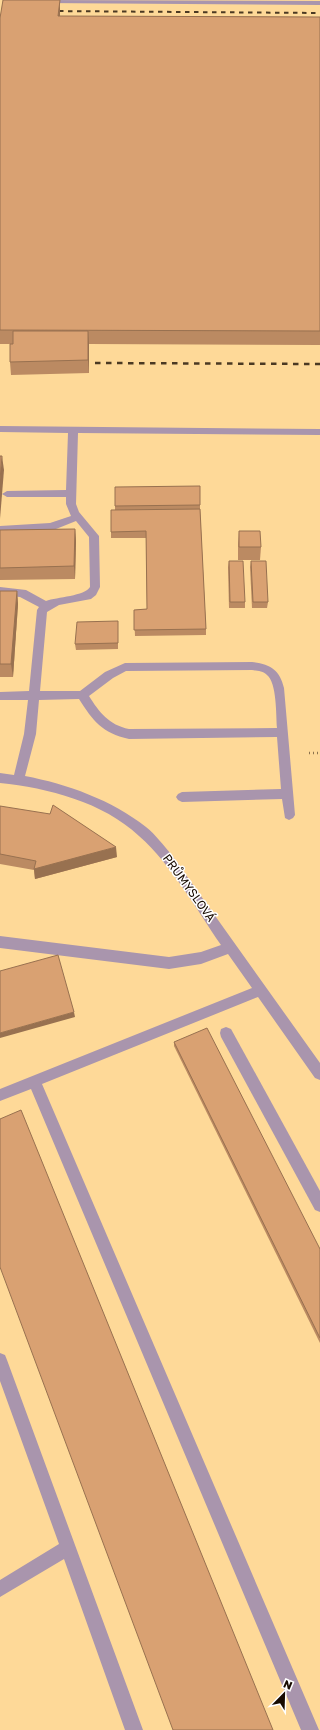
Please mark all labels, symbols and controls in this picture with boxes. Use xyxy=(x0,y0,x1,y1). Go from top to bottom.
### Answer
street label: PRŮMYSLOVÁ xyxy=(160,850,220,925)
north arrow xyxy=(264,1674,304,1714)
text: N xyxy=(282,1677,294,1692)

